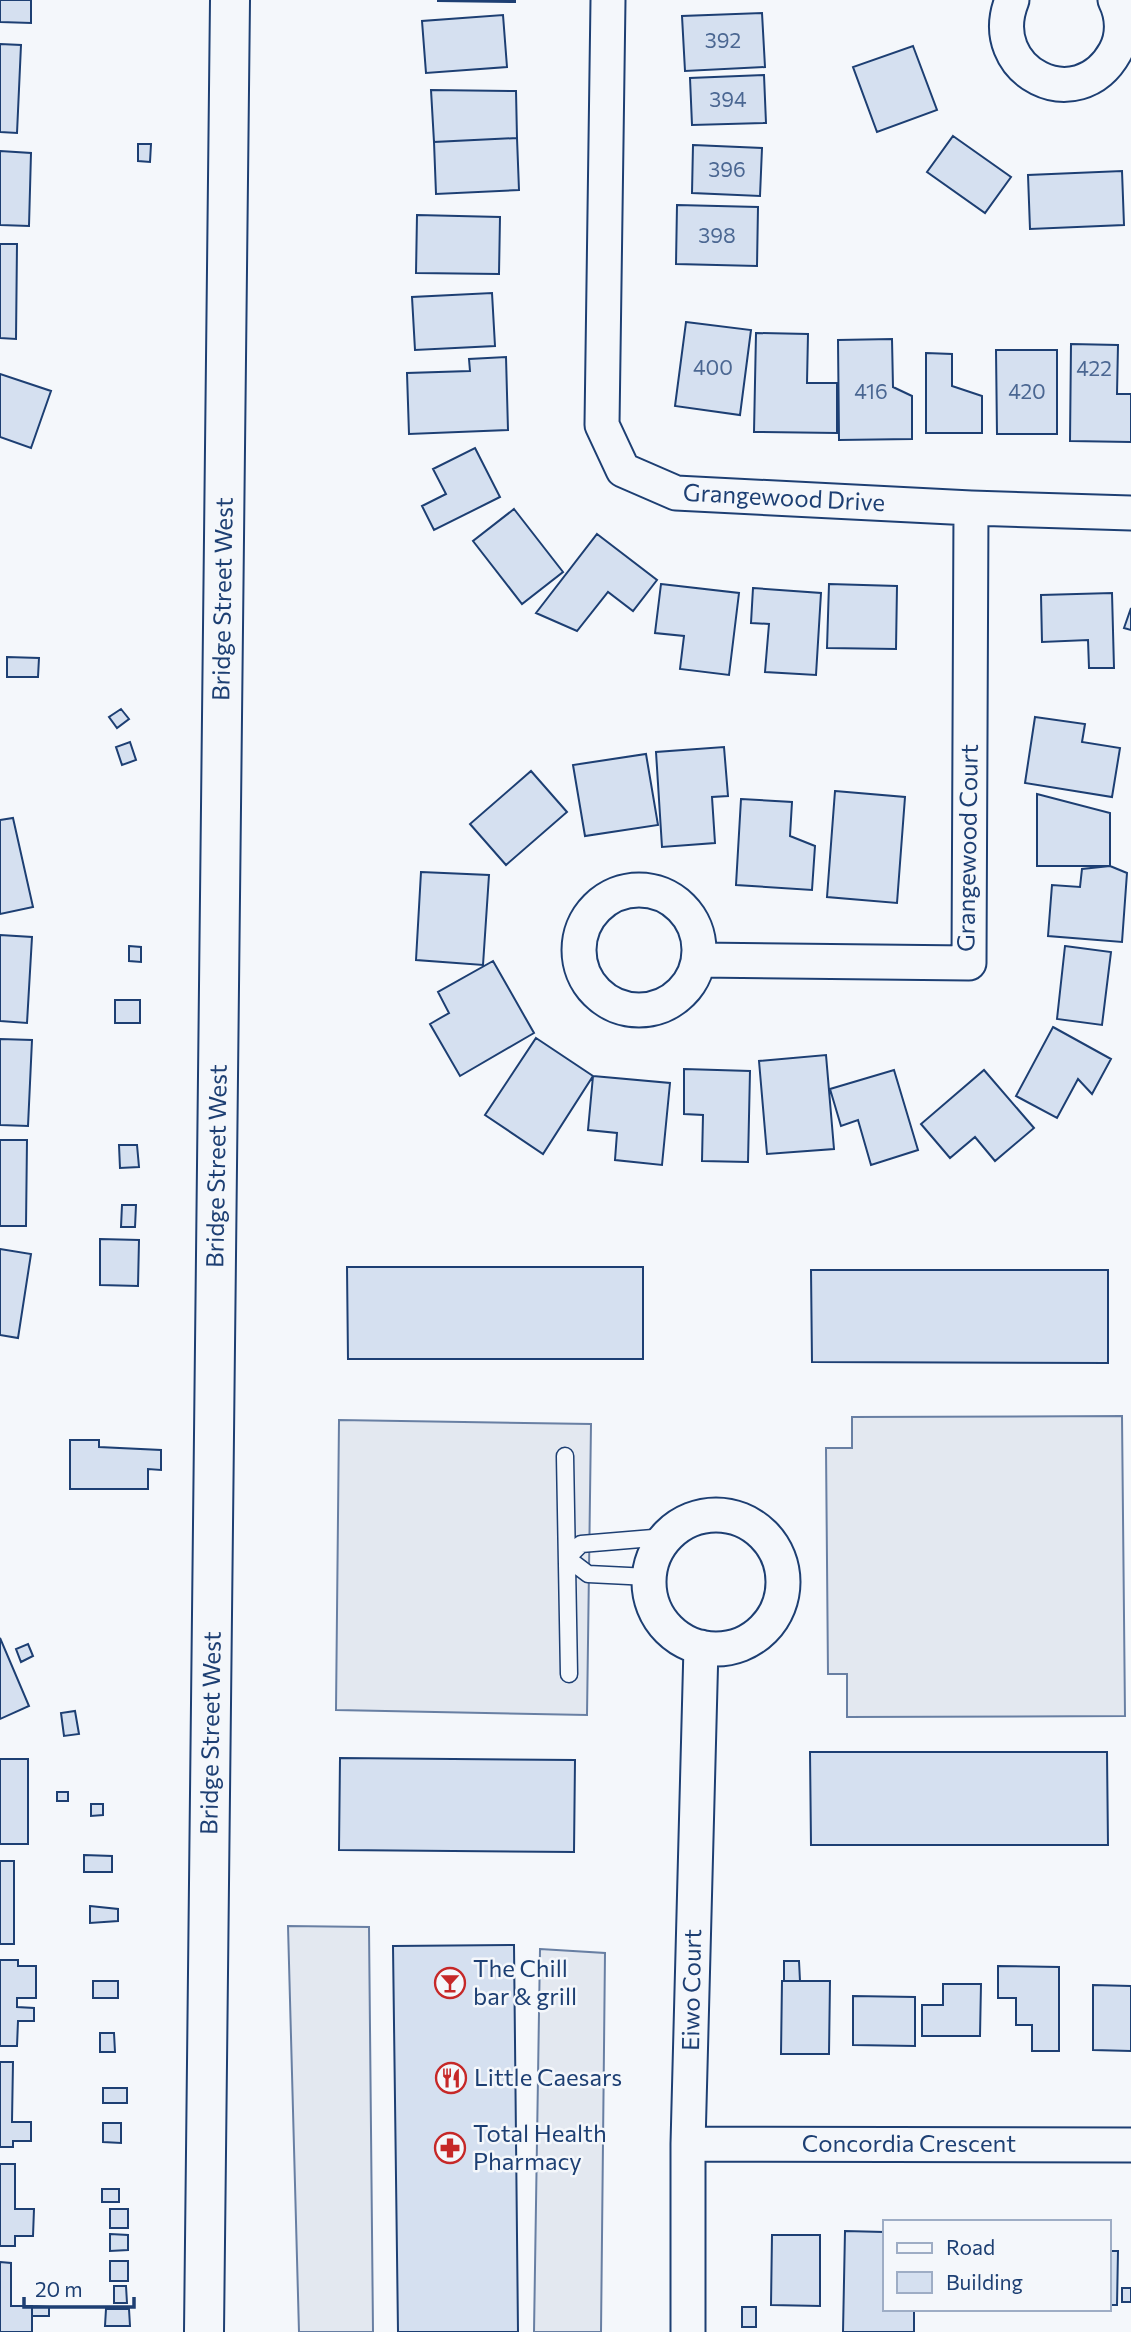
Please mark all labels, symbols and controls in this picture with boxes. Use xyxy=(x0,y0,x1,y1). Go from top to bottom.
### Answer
house number: 392 xyxy=(705,27,741,52)
house number: 394 xyxy=(709,86,747,111)
house number: 396 xyxy=(708,156,746,181)
house number: 398 xyxy=(698,222,736,247)
house number: 400 xyxy=(693,354,733,379)
house number: 422 xyxy=(1076,355,1112,380)
house number: 416 xyxy=(854,378,888,403)
house number: 420 xyxy=(1008,378,1046,403)
street label: Grangewood Drive xyxy=(682,477,886,516)
street label: Bridge Street West xyxy=(205,497,238,701)
street label: Grangewood Court xyxy=(950,744,983,952)
street label: Bridge Street West xyxy=(199,1064,232,1268)
street label: Bridge Street West xyxy=(193,1631,226,1835)
street label: Eiwo Court xyxy=(675,1929,706,2051)
place label: The Chill bar & grill xyxy=(473,1953,577,2010)
bar icon: The Chill bar & grill xyxy=(433,1966,467,2000)
restaurant icon: Little Caesars xyxy=(434,2061,468,2095)
place label: Little Caesars xyxy=(474,2062,622,2091)
place label: Total Health Pharmacy xyxy=(473,2118,607,2175)
street label: Concordia Crescent xyxy=(802,2128,1016,2157)
pharmacy icon: Total Health Pharmacy xyxy=(433,2131,467,2165)
legend xyxy=(883,2220,1110,2311)
text: Road xyxy=(946,2234,995,2259)
scale bar xyxy=(24,2266,135,2310)
text: Building xyxy=(946,2269,1023,2294)
text: 20 m xyxy=(35,2276,83,2301)

